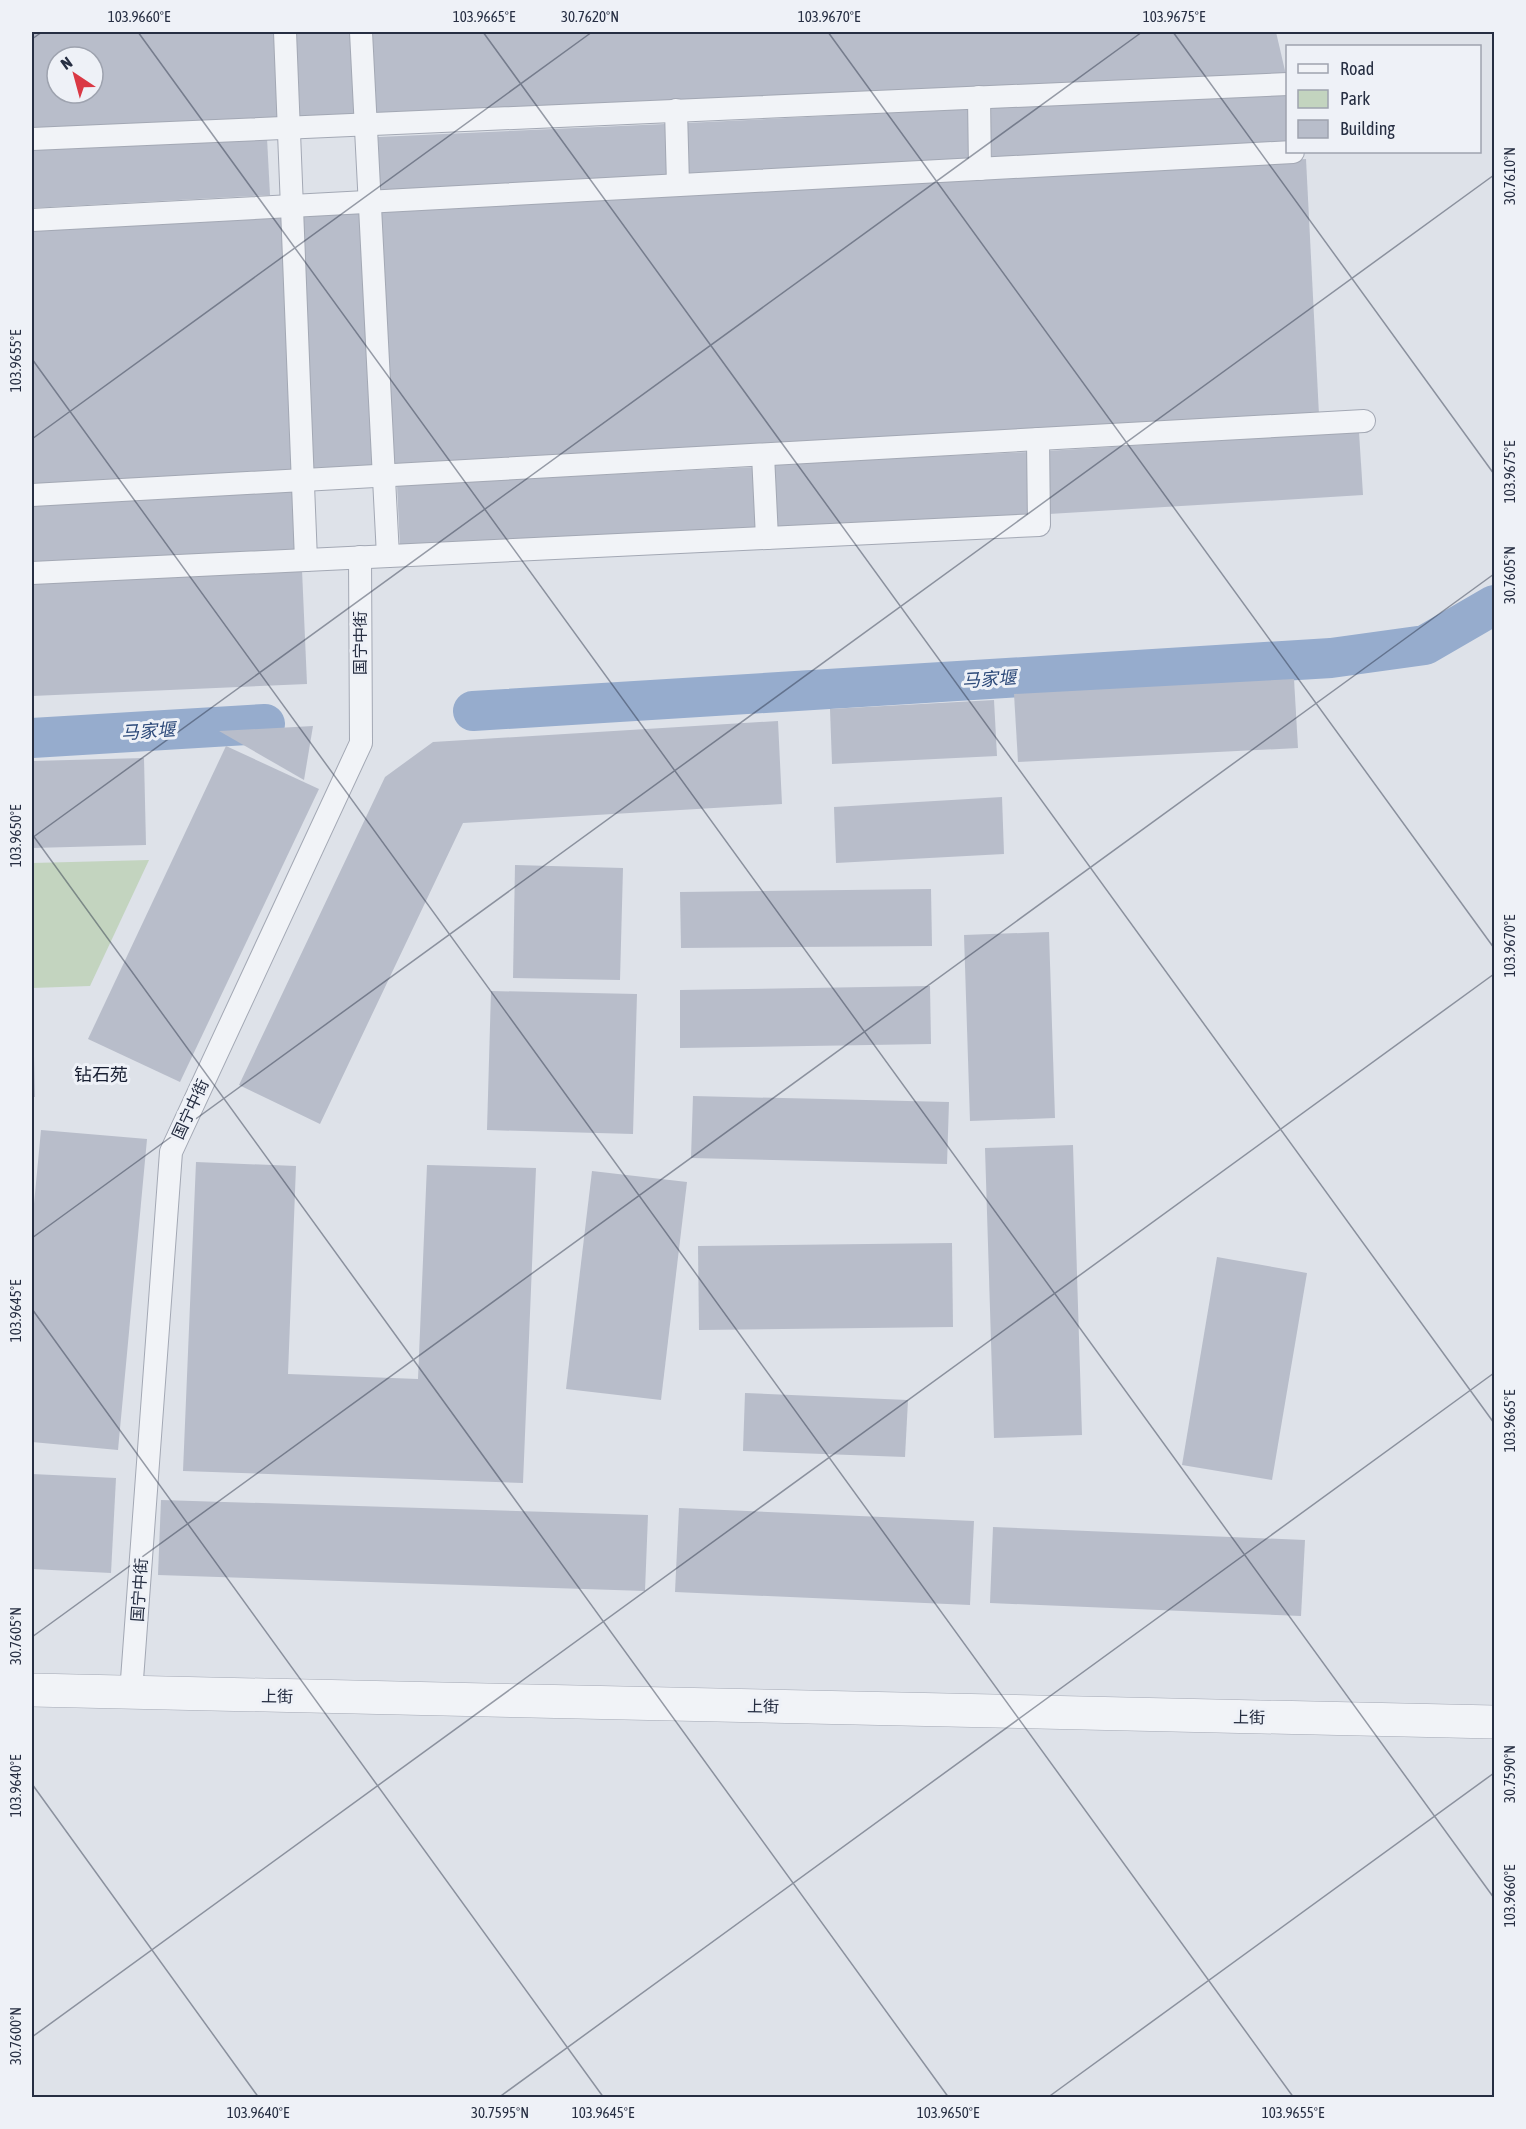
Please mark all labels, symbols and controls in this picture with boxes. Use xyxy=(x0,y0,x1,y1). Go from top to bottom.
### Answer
text: 103.9660°E xyxy=(108,8,171,25)
text: 103.9665°E xyxy=(453,8,516,25)
text: 30.7620°N xyxy=(561,8,619,25)
text: 103.9670°E xyxy=(798,8,861,25)
text: 103.9675°E xyxy=(1143,8,1206,25)
north arrow xyxy=(45,45,105,105)
legend xyxy=(1286,45,1481,153)
text: N xyxy=(57,53,75,73)
text: Road xyxy=(1340,58,1374,79)
text: Park xyxy=(1340,88,1370,109)
text: Building xyxy=(1340,118,1395,139)
text: 30.7610°N xyxy=(1501,147,1518,205)
text: 103.9655°E xyxy=(7,329,24,392)
text: 103.9675°E xyxy=(1501,440,1518,503)
text: 30.7605°N xyxy=(1501,546,1518,604)
street label: 国宁中街 xyxy=(351,611,369,675)
water label: 马家堰 xyxy=(961,666,1020,691)
water label: 马家堰 xyxy=(120,718,179,743)
text: 103.9650°E xyxy=(7,804,24,867)
text: 103.9670°E xyxy=(1501,914,1518,977)
district label: 钻石苑 xyxy=(74,1064,128,1085)
street label: 国宁中街 xyxy=(168,1076,212,1142)
text: 103.9645°E xyxy=(7,1279,24,1342)
text: 103.9665°E xyxy=(1501,1389,1518,1452)
street label: 国宁中街 xyxy=(128,1557,150,1623)
text: 30.7605°N xyxy=(7,1607,24,1665)
street label: 上街 xyxy=(261,1687,293,1705)
street label: 上街 xyxy=(747,1697,779,1715)
street label: 上街 xyxy=(1233,1708,1265,1726)
text: 30.7590°N xyxy=(1501,1745,1518,1803)
text: 103.9640°E xyxy=(7,1754,24,1817)
text: 103.9660°E xyxy=(1501,1864,1518,1927)
text: 30.7600°N xyxy=(7,2007,24,2065)
text: 103.9640°E xyxy=(227,2104,290,2121)
text: 30.7595°N xyxy=(471,2104,529,2121)
text: 103.9645°E xyxy=(572,2104,635,2121)
text: 103.9650°E xyxy=(917,2104,980,2121)
text: 103.9655°E xyxy=(1262,2104,1325,2121)

